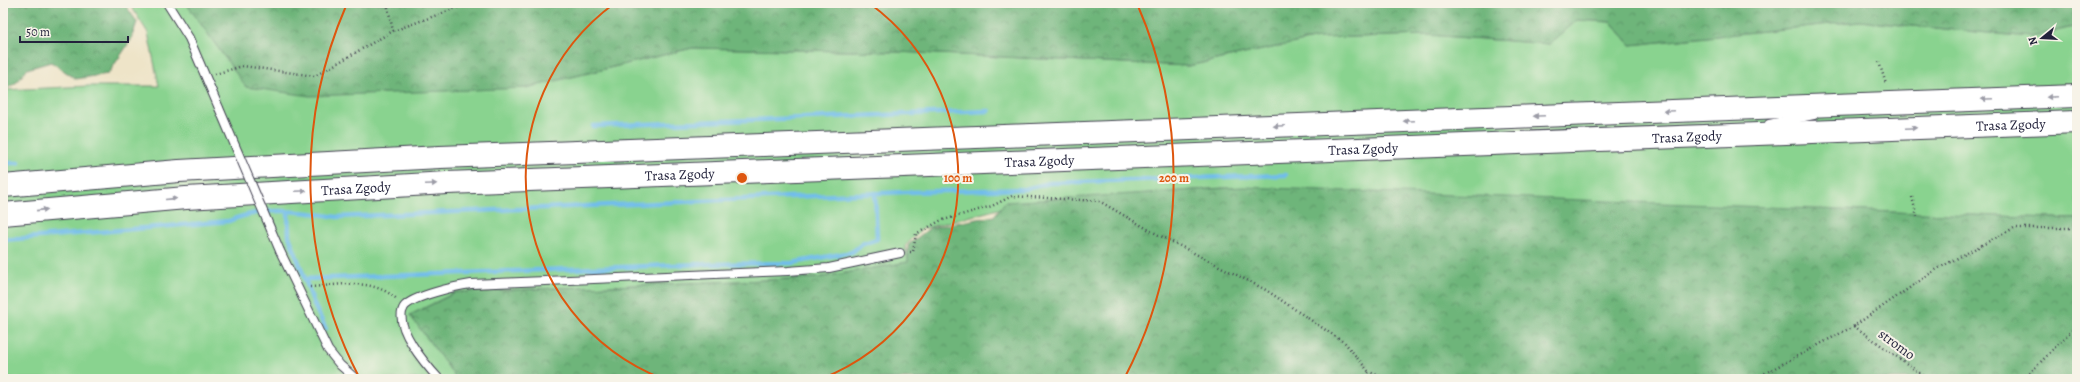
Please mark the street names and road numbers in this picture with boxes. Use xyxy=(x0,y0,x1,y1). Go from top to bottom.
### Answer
street label: Trasa Zgody xyxy=(1976,114,2047,136)
street label: Trasa Zgody xyxy=(1652,126,1723,148)
street label: Trasa Zgody xyxy=(1328,138,1399,160)
street label: Trasa Zgody xyxy=(1004,151,1075,172)
street label: Trasa Zgody xyxy=(645,164,716,186)
street label: Trasa Zgody xyxy=(321,177,392,200)
street label: stromo xyxy=(1875,325,1919,364)

